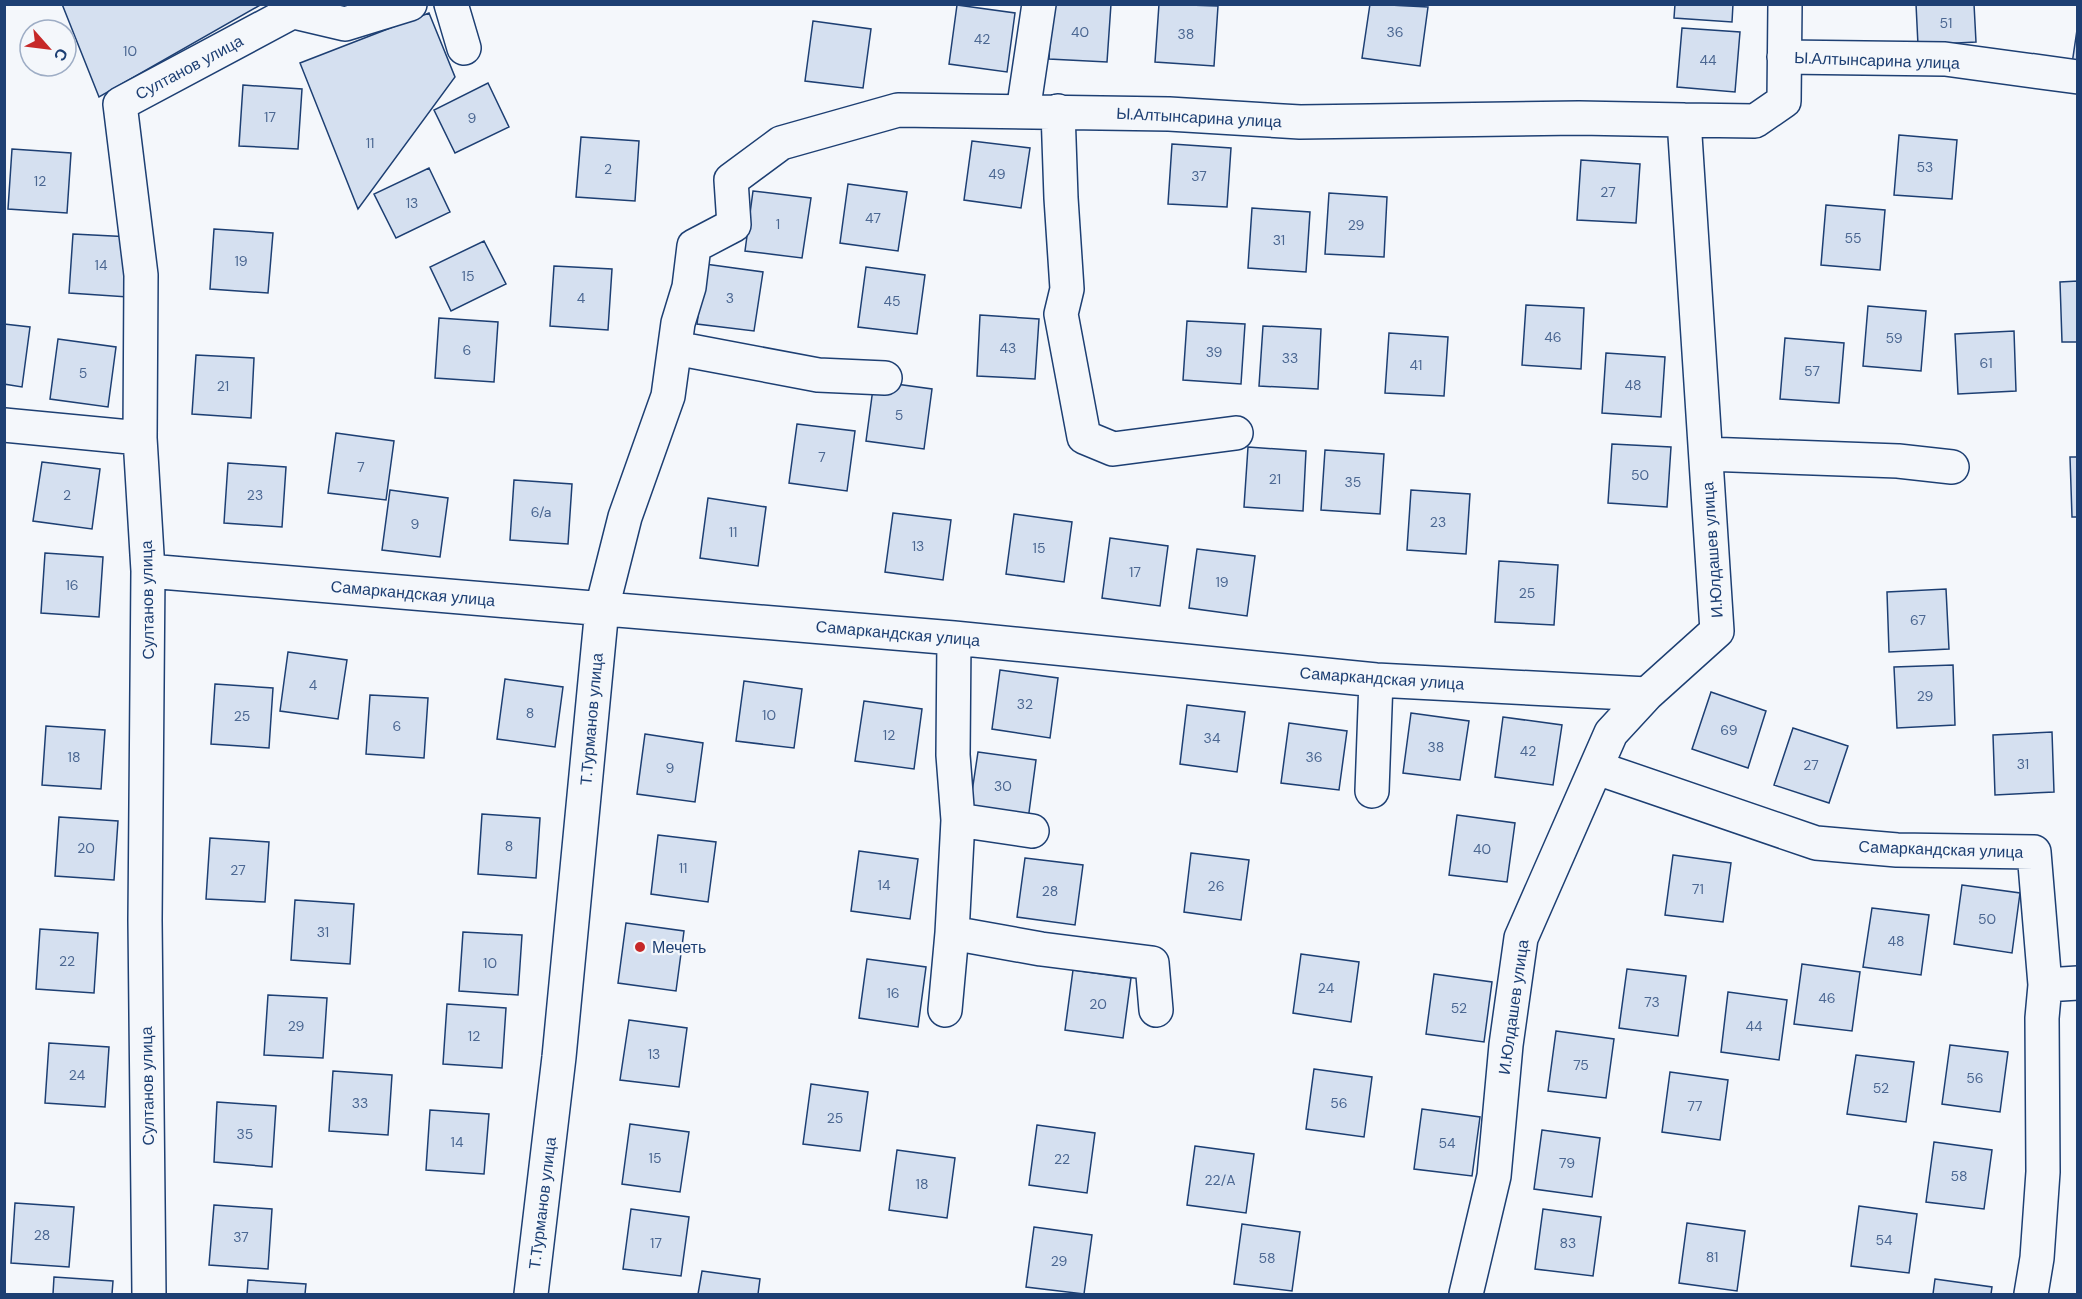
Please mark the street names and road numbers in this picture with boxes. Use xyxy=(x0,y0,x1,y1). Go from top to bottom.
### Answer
street label: Султанов улица xyxy=(132,30,247,105)
street label: Ы.Алтынсарина улица xyxy=(1794,47,1960,74)
street label: Ы.Алтынсарина улица xyxy=(1116,103,1282,132)
street label: И.Юлдашев улица xyxy=(1697,481,1728,619)
street label: Султанов улица xyxy=(136,540,159,660)
street label: Самаркандская улица xyxy=(330,576,496,611)
street label: Самаркандская улица xyxy=(815,616,981,651)
street label: Т.Турманов улица xyxy=(575,652,608,786)
street label: Самаркандская улица xyxy=(1299,662,1465,695)
street label: Самаркандская улица xyxy=(1858,836,2024,863)
street label: И.Юлдашев улица xyxy=(1494,938,1533,1076)
street label: Султанов улица xyxy=(136,1026,159,1146)
street label: Т.Турманов улица xyxy=(524,1136,561,1270)

